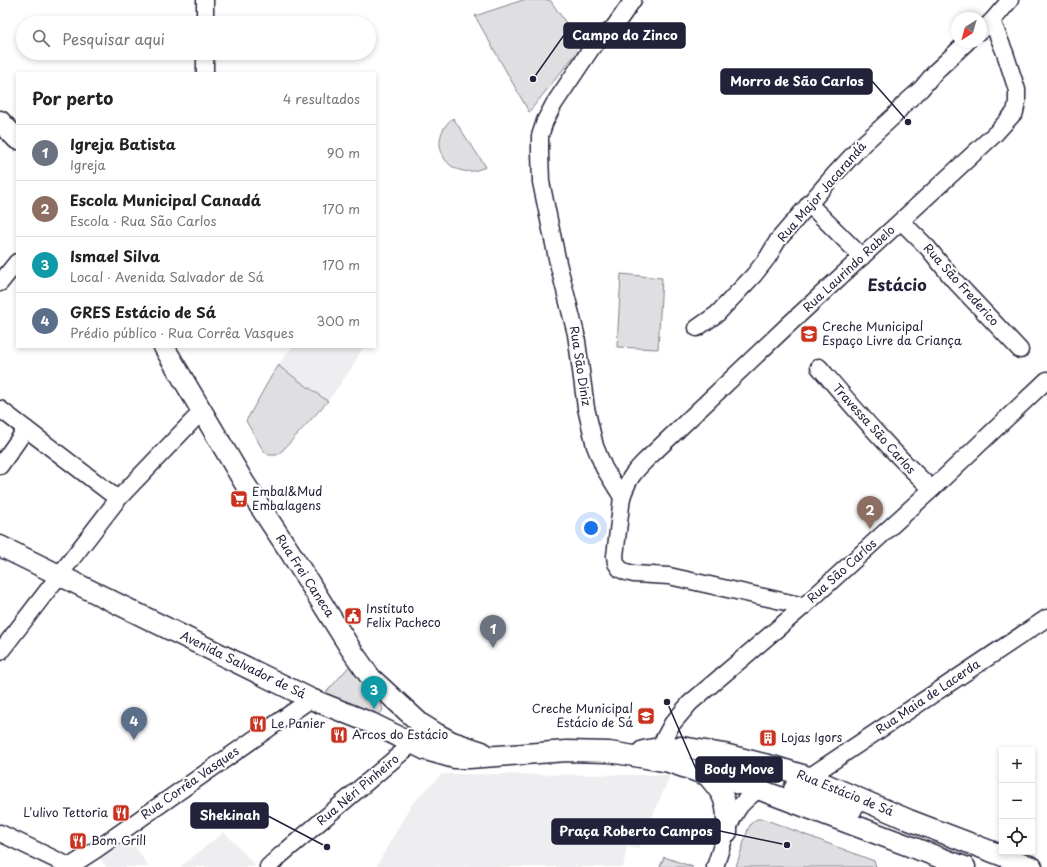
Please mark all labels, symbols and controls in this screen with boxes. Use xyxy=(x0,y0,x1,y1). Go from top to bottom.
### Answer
north arrow xyxy=(951,12,987,48)
search box xyxy=(16,16,376,60)
callout: Campo do Zinco xyxy=(564,23,685,48)
text: Campo do Zinco xyxy=(572,25,678,44)
icon: search xyxy=(30,27,52,49)
text: Pesquisar aqui xyxy=(62,27,165,50)
callout: Morro de São Carlos xyxy=(721,69,872,94)
text: Morro de São Carlos xyxy=(730,71,864,90)
text: Por perto xyxy=(32,85,113,111)
text: 4 resultados xyxy=(283,89,360,108)
text: Igreja Batista xyxy=(70,132,176,155)
street label: Rua Major Jacarandá xyxy=(773,137,870,245)
text: 1 xyxy=(42,143,48,162)
text: 90 m xyxy=(327,143,360,162)
text: Igreja xyxy=(70,155,106,174)
text: Escola Municipal Canadá xyxy=(70,188,261,211)
text: 2 xyxy=(40,199,50,218)
text: 170 m xyxy=(322,199,360,218)
text: Escola · Rua São Carlos xyxy=(70,211,216,230)
street label: Rua Laurindo Rabelo xyxy=(798,221,899,316)
street label: Rua São Frederico xyxy=(920,239,1004,330)
text: Ismael Silva xyxy=(70,244,160,267)
text: 3 xyxy=(41,255,49,274)
text: 170 m xyxy=(322,255,360,274)
text: Local · Avenida Salvador de Sá xyxy=(70,267,264,286)
district label: Estácio xyxy=(867,272,927,296)
text: GRES Estácio de Sá xyxy=(70,300,216,323)
text: 4 xyxy=(41,311,49,330)
text: 300 m xyxy=(316,311,360,330)
place label: Creche Municipal Espaço Livre da Criança xyxy=(822,317,962,349)
text: Prédio público · Rua Corrêa Vasques xyxy=(70,323,294,342)
school or university icon: Creche Municipal Espaço Livre da Criança xyxy=(799,324,819,344)
street label: Rua São Diniz xyxy=(566,325,596,407)
street label: Travessa São Carlos xyxy=(829,379,921,478)
place label: Embal&Mud Embalagens xyxy=(252,482,322,514)
supermarket icon: Embal&Mud Embalagens xyxy=(229,489,249,509)
pin: 2 xyxy=(857,496,883,529)
your location xyxy=(581,518,601,538)
street label: Rua Frei Caneca xyxy=(272,530,340,621)
street label: Rua São Carlos xyxy=(803,534,880,606)
place label: Instituto Felix Pacheco xyxy=(366,599,441,631)
public building icon: Instituto Felix Pacheco xyxy=(343,606,363,626)
pin: 1 xyxy=(480,615,506,648)
street label: Avenida Salvador de Sá xyxy=(178,626,310,703)
street label: Rua Maia de Lacerda xyxy=(872,654,984,738)
pin: 3 xyxy=(361,676,387,709)
place label: Creche Municipal Estácio de Sá xyxy=(532,699,633,731)
school or university icon: Creche Municipal Estácio de Sá xyxy=(636,706,656,726)
pin: 4 xyxy=(121,707,147,740)
restaurant icon: Le Panier xyxy=(248,714,268,734)
place label: Le Panier xyxy=(271,714,326,732)
restaurant icon: Arcos do Estácio xyxy=(329,725,349,745)
place label: Arcos do Estácio xyxy=(352,725,448,743)
building icon: Lojas Igors xyxy=(758,728,778,748)
place label: Lojas Igors xyxy=(781,728,843,746)
street label: Rua Corrêa Vasques xyxy=(137,741,243,823)
map controls xyxy=(999,747,1035,855)
button: + xyxy=(999,747,1035,783)
street label: Rua Néri Pinheiro xyxy=(312,749,403,829)
callout: Body Move xyxy=(696,757,782,782)
text: Body Move xyxy=(704,759,774,778)
street label: Rua Estácio de Sá xyxy=(794,764,897,820)
button: − xyxy=(999,783,1035,819)
place label: L'ulivo Tettoria xyxy=(23,803,108,821)
restaurant icon: L'ulivo Tettoria xyxy=(111,803,131,823)
callout: Shekinah xyxy=(191,803,268,828)
text: Shekinah xyxy=(200,805,260,824)
callout: Praça Roberto Campos xyxy=(552,819,720,844)
button: locate xyxy=(999,819,1035,855)
text: Praça Roberto Campos xyxy=(559,821,713,840)
restaurant icon: Bom Grill xyxy=(68,831,88,851)
place label: Bom Grill xyxy=(91,831,146,849)

